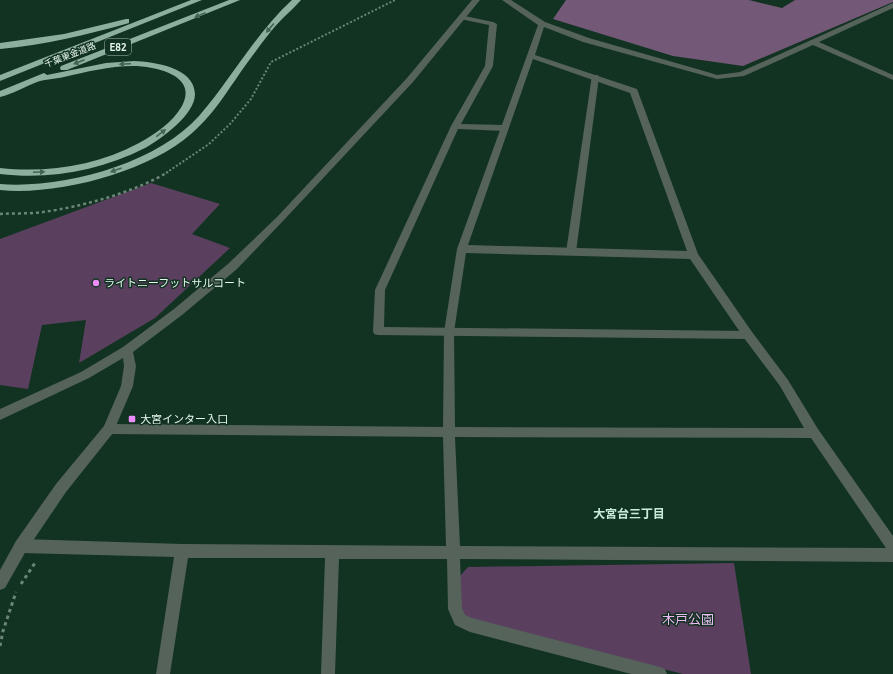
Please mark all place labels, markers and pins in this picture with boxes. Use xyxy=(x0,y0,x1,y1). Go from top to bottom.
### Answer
place label: ライトニーフットサルコート xyxy=(104,277,246,289)
marker: ライトニーフットサルコート xyxy=(91,278,101,288)
place label: 大宮インター入口 xyxy=(140,413,228,425)
marker: 大宮インター入口 xyxy=(127,414,137,424)

